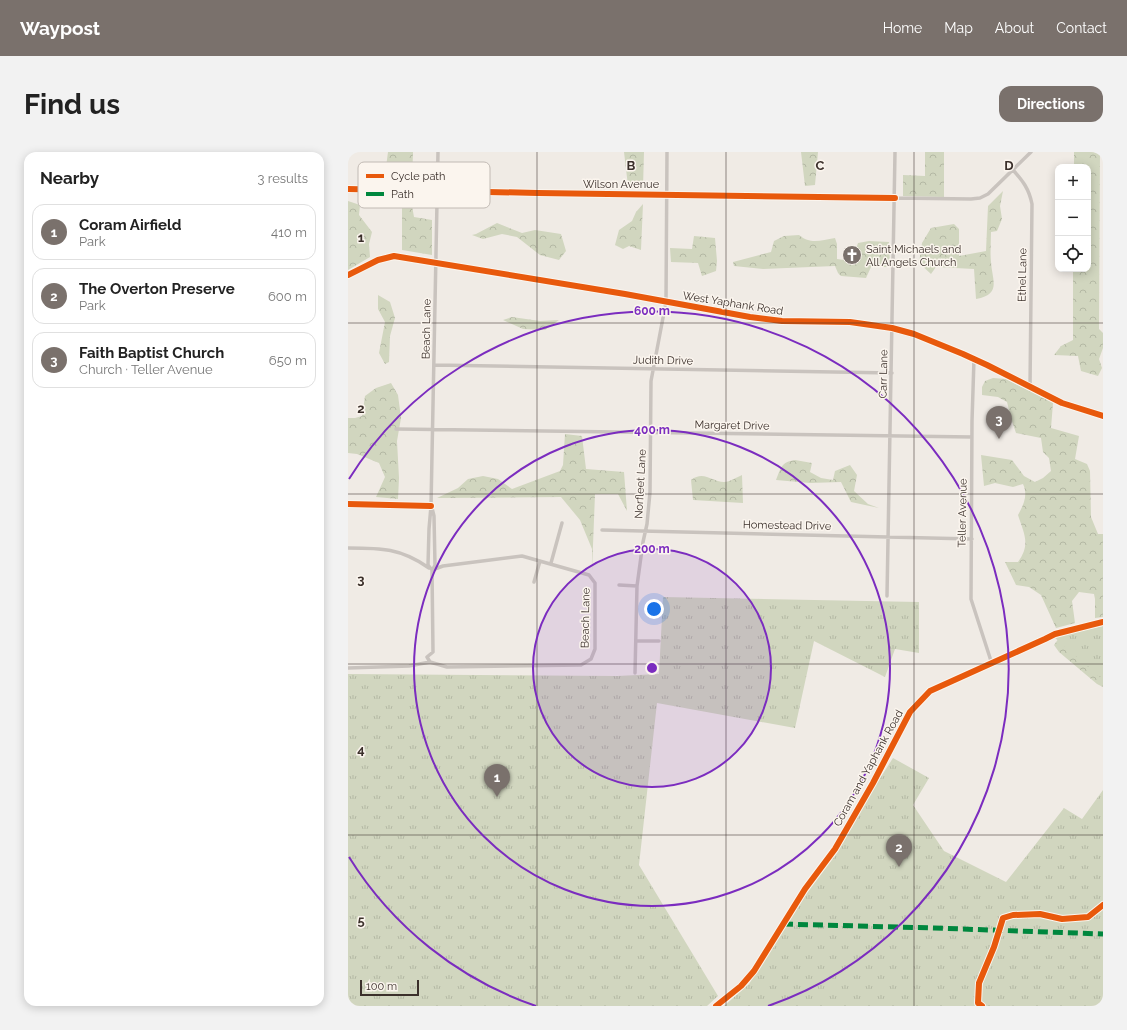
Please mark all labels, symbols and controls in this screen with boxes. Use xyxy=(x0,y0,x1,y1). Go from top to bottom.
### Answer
text: Waypost xyxy=(20,17,100,39)
text: Home xyxy=(883,20,922,36)
text: Map xyxy=(944,20,973,36)
text: About xyxy=(995,20,1034,36)
text: Contact xyxy=(1056,20,1107,36)
button: Directions xyxy=(999,86,1103,122)
text: Find us xyxy=(24,88,120,121)
text: B xyxy=(627,158,636,173)
text: C xyxy=(816,158,825,173)
text: D xyxy=(1004,158,1014,173)
legend xyxy=(358,162,490,208)
map controls xyxy=(1055,164,1091,272)
button: + xyxy=(1055,164,1091,200)
text: Nearby xyxy=(40,168,99,188)
text: Cycle path xyxy=(391,170,445,183)
text: 3 results xyxy=(258,171,308,186)
street label: Wilson Avenue xyxy=(583,178,660,191)
text: Path xyxy=(391,188,414,201)
button: − xyxy=(1055,200,1091,236)
text: Coram Airfield xyxy=(79,216,181,234)
text: 1 xyxy=(51,225,57,240)
text: 410 m xyxy=(271,225,307,240)
text: 1 xyxy=(358,230,365,245)
text: Park xyxy=(79,234,106,249)
button: locate xyxy=(1055,236,1091,272)
place label: Saint Michaels and All Angels Church xyxy=(866,243,961,269)
church icon: Saint Michaels and All Angels Church xyxy=(841,244,863,266)
street label: Ethel Lane xyxy=(1016,247,1029,302)
text: The Overton Preserve xyxy=(79,280,235,298)
text: 2 xyxy=(50,289,58,304)
text: 600 m xyxy=(268,289,307,304)
street label: West Yaphank Road xyxy=(682,289,784,318)
text: Park xyxy=(79,298,106,313)
street label: Beach Lane xyxy=(419,298,434,359)
text: 600 m xyxy=(634,304,670,318)
text: Faith Baptist Church xyxy=(79,344,224,362)
street label: Carr Lane xyxy=(877,349,890,399)
text: 3 xyxy=(50,353,58,368)
text: 650 m xyxy=(269,353,307,368)
street label: Judith Drive xyxy=(633,353,694,368)
text: Church · Teller Avenue xyxy=(79,362,213,377)
text: 2 xyxy=(357,401,365,416)
pin: 3 xyxy=(986,406,1012,439)
street label: Margaret Drive xyxy=(694,418,770,433)
text: 400 m xyxy=(634,423,670,437)
street label: Norfleet Lane xyxy=(632,448,649,519)
street label: Teller Avenue xyxy=(955,478,970,548)
street label: Homestead Drive xyxy=(743,518,832,533)
text: 200 m xyxy=(634,542,670,556)
text: 3 xyxy=(357,572,365,587)
street label: Beach Lane xyxy=(578,587,593,648)
your location xyxy=(644,599,664,619)
centre of rings xyxy=(645,661,659,675)
street label: Coram and Yaphank Road xyxy=(831,708,906,829)
text: 4 xyxy=(357,742,365,757)
pin: 1 xyxy=(484,764,510,797)
pin: 2 xyxy=(886,834,912,867)
text: 5 xyxy=(357,913,365,928)
scale bar xyxy=(360,978,419,997)
text: 100 m xyxy=(366,980,397,993)

